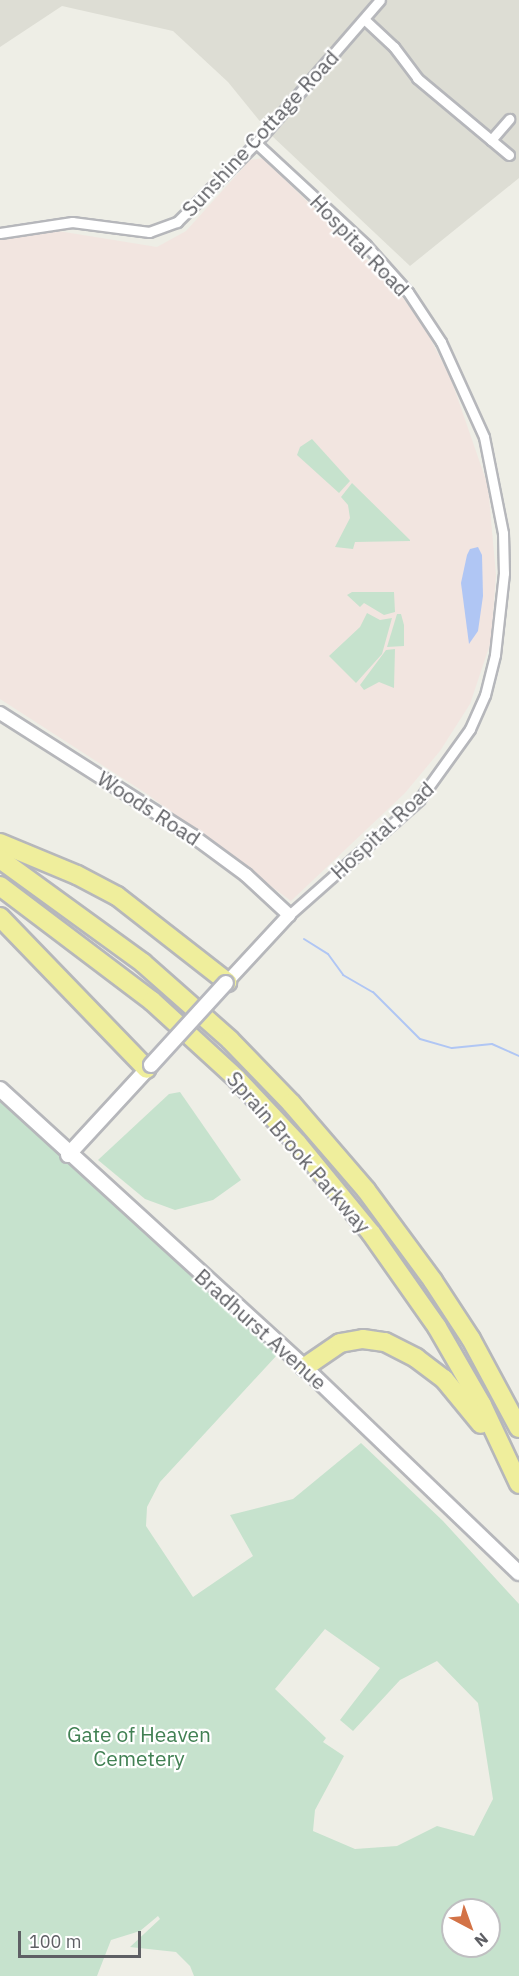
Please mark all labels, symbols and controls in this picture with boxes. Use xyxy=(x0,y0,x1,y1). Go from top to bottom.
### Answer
street label: Sunshine Cottage Road xyxy=(176,45,344,221)
street label: Hospital Road xyxy=(305,189,415,301)
street label: Woods Road xyxy=(93,765,205,851)
street label: Hospital Road xyxy=(325,776,439,884)
street label: Sprain Brook Parkway xyxy=(222,1066,376,1238)
street label: Bradhurst Avenue xyxy=(190,1263,332,1395)
park label: Gate of Heaven Cemetery xyxy=(67,1721,211,1771)
north arrow xyxy=(441,1898,501,1958)
scale bar xyxy=(21,1919,144,1957)
text: N xyxy=(471,1929,492,1951)
text: 100 m xyxy=(29,1930,81,1953)

